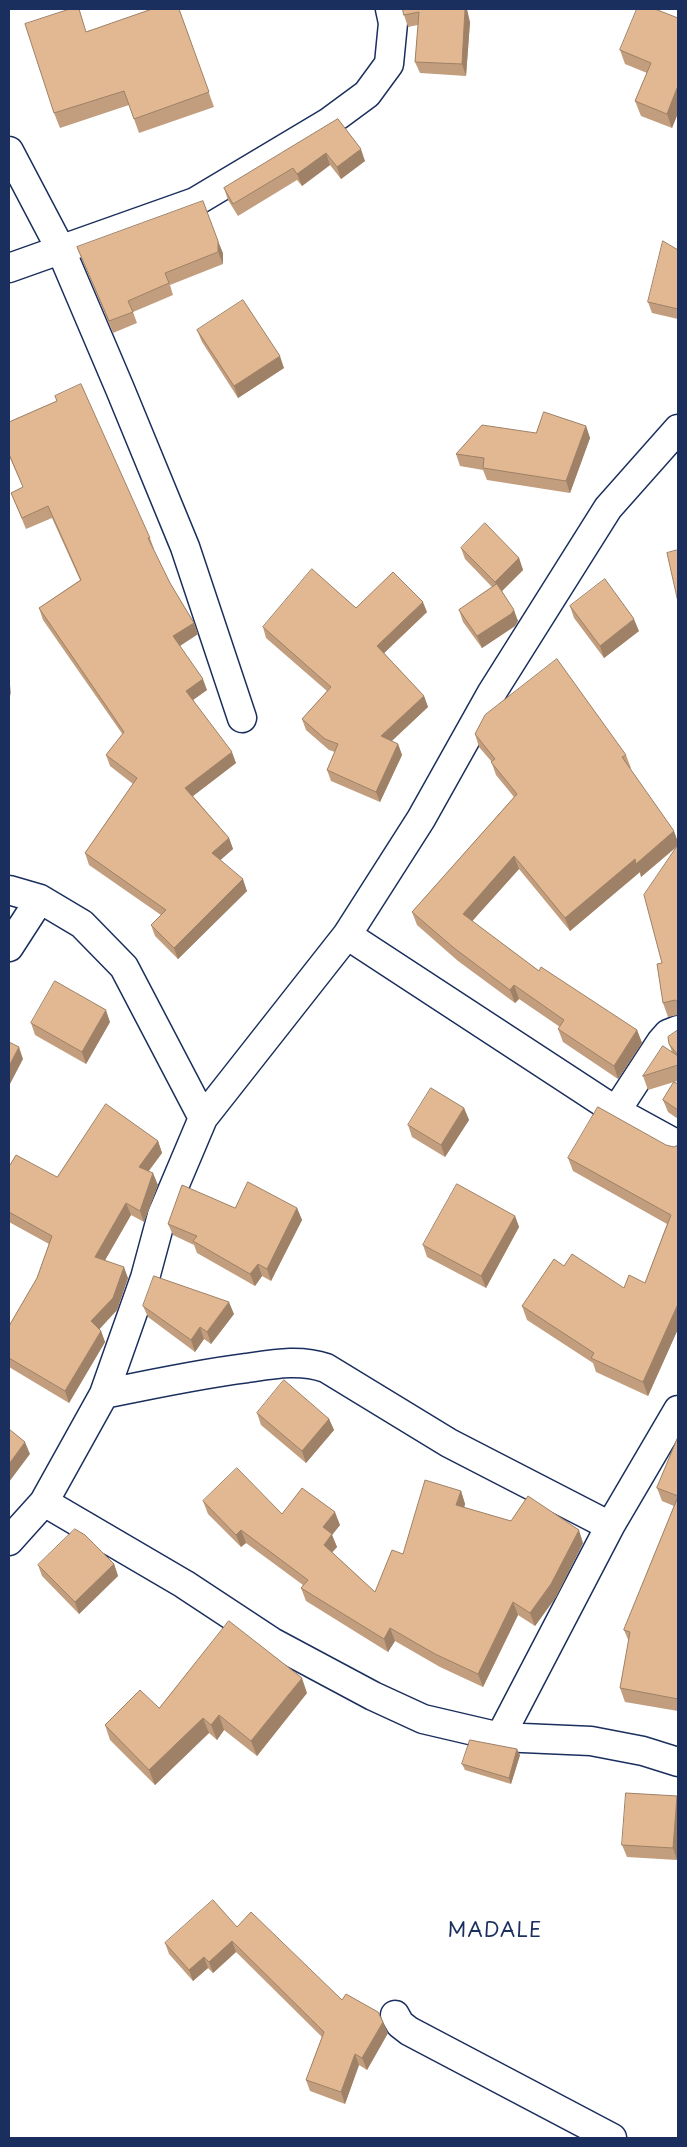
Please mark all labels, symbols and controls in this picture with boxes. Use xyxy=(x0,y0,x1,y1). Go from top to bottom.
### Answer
district label: MADALE xyxy=(446,1919,544,1943)

